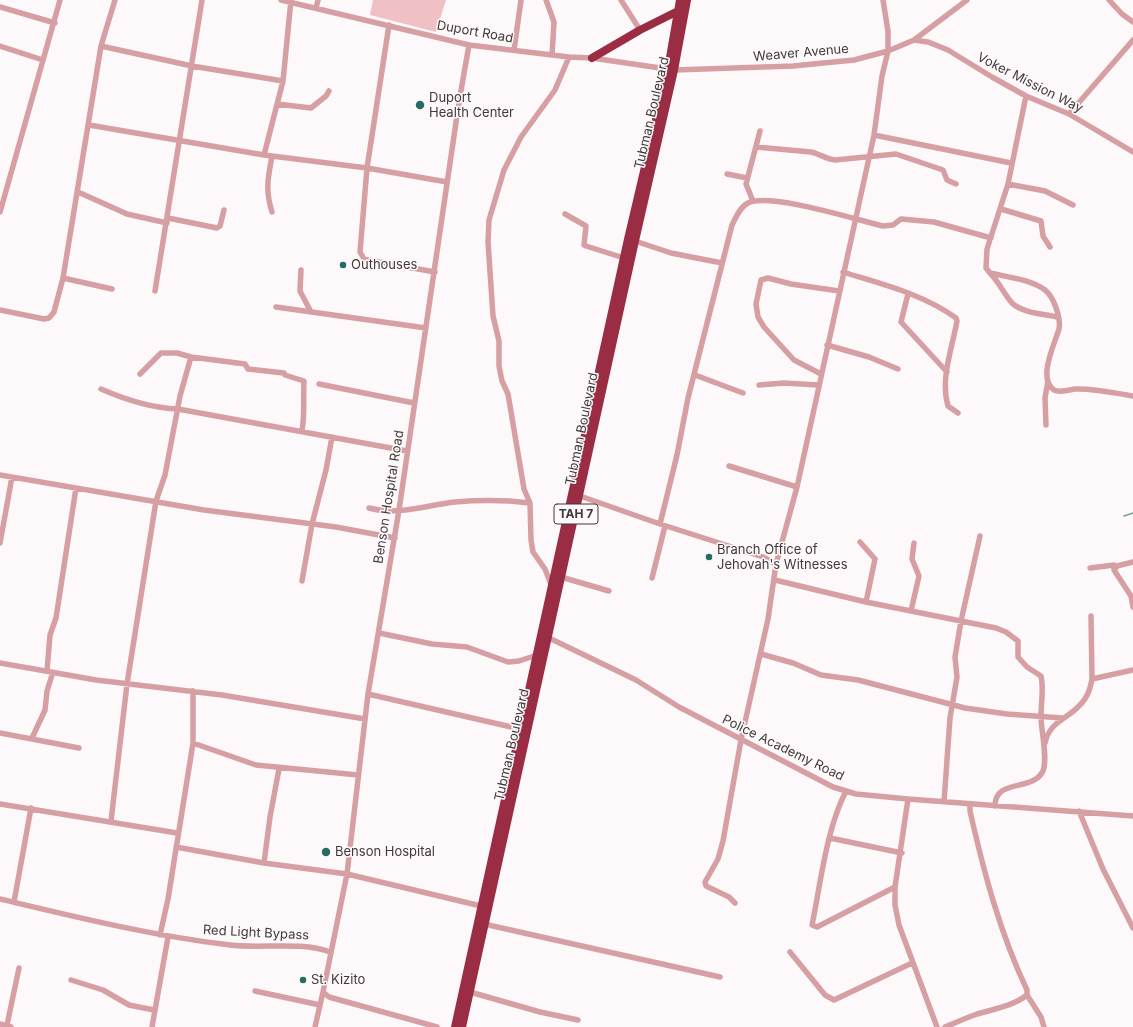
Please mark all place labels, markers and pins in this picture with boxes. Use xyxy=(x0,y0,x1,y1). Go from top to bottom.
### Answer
place label: Duport Health Center xyxy=(429,90,514,121)
marker: Duport Health Center xyxy=(414,99,426,111)
place label: Outhouses xyxy=(351,257,417,273)
marker: Outhouses xyxy=(338,260,348,270)
place label: Branch Office of Jehovah's Witnesses xyxy=(717,542,848,573)
marker: Branch Office of Jehovah's Witnesses xyxy=(704,552,714,562)
place label: Benson Hospital xyxy=(335,844,435,860)
marker: Benson Hospital xyxy=(320,846,332,858)
place label: St. Kizito xyxy=(311,972,365,988)
marker: St. Kizito xyxy=(298,975,308,985)

